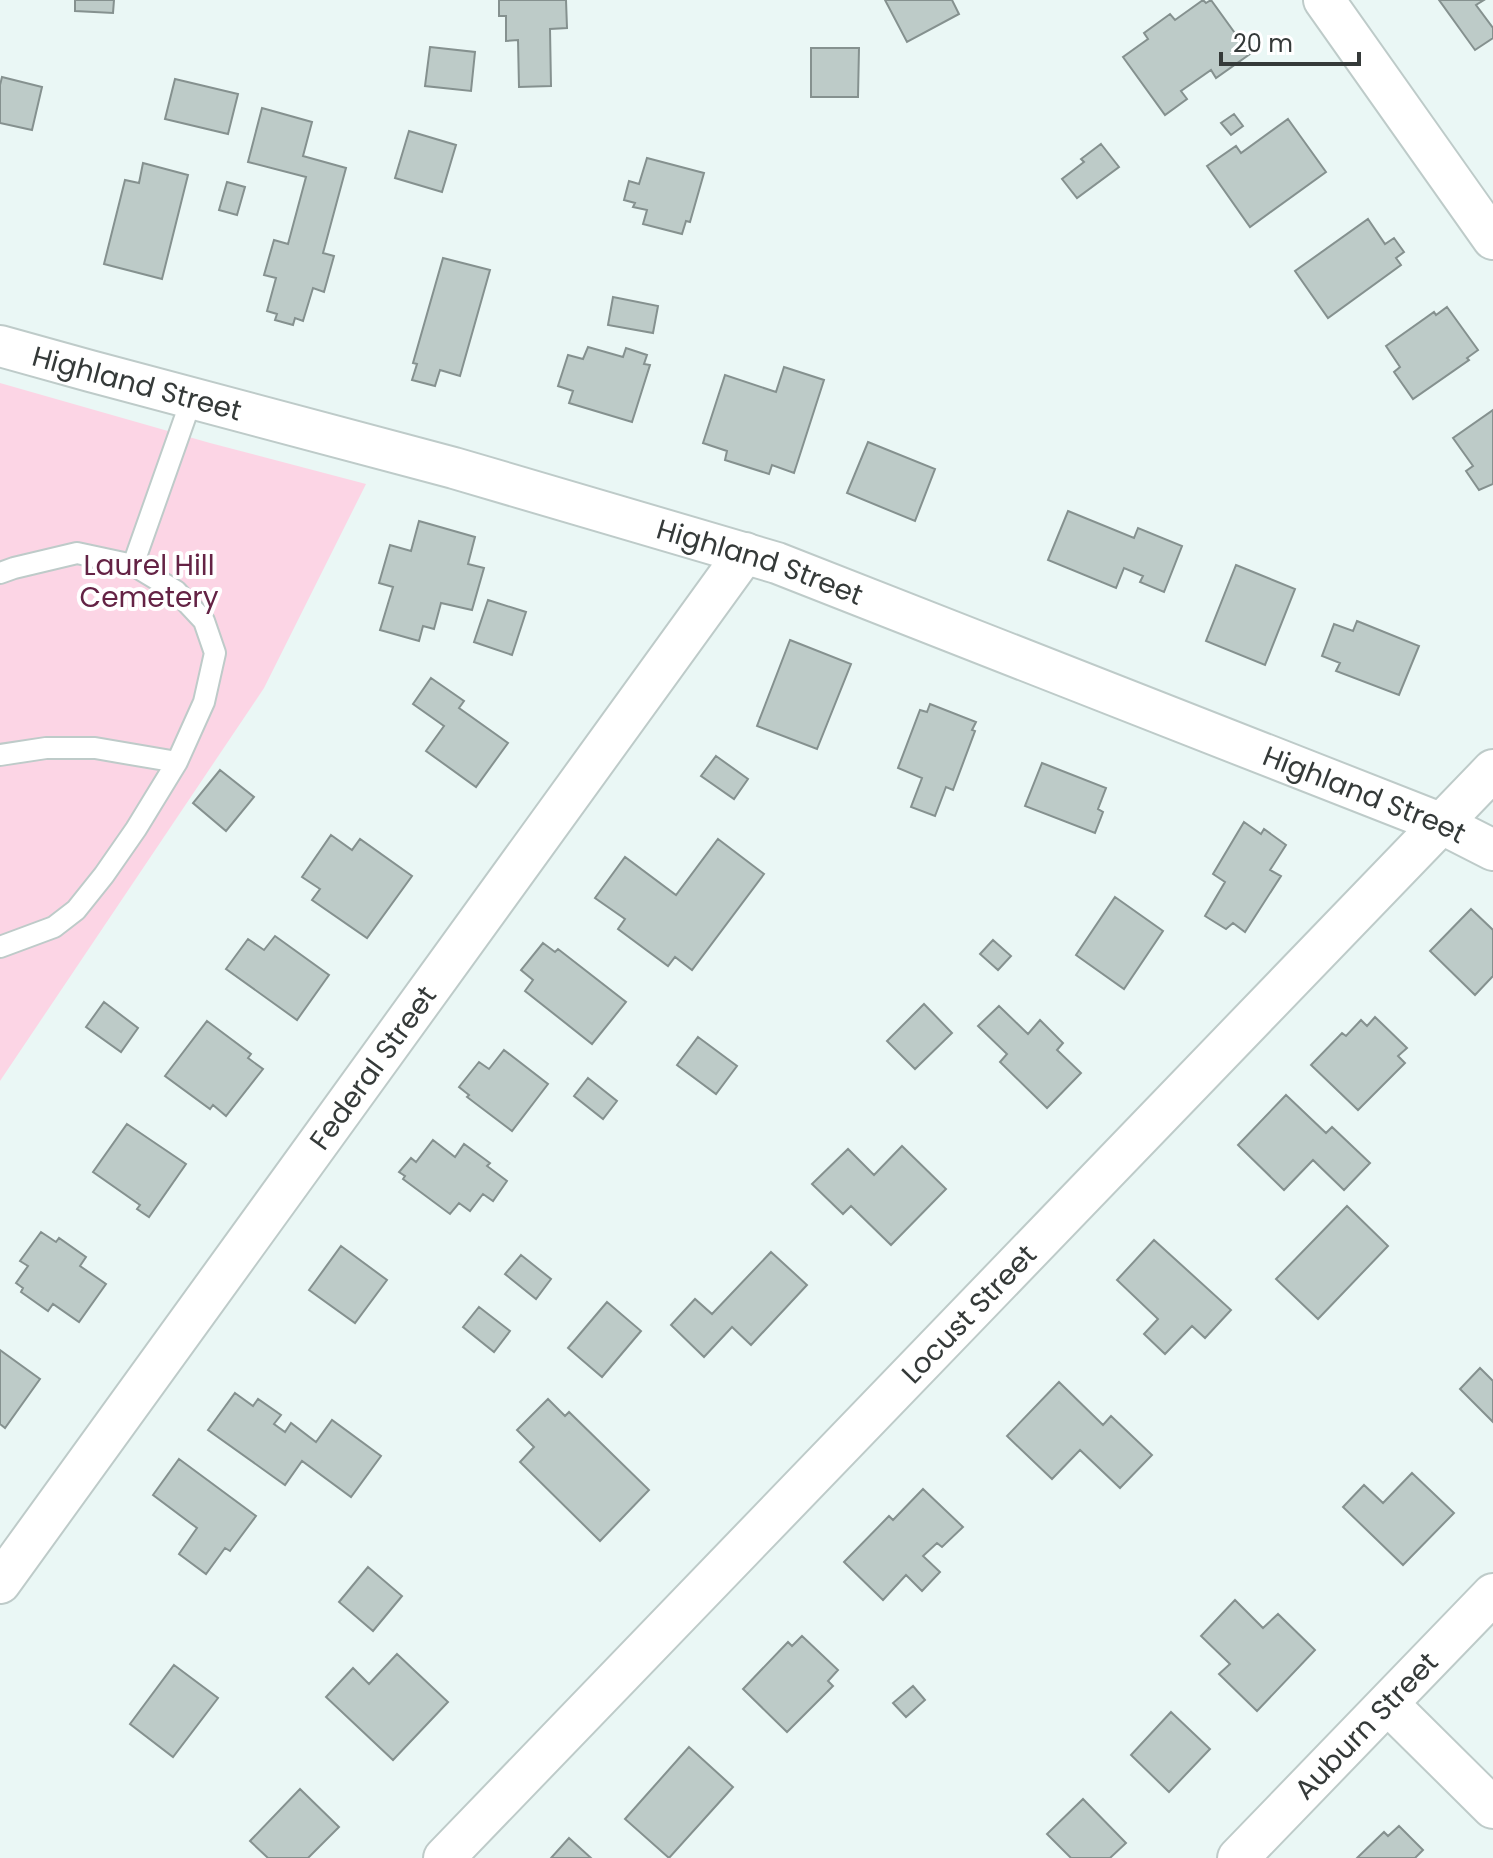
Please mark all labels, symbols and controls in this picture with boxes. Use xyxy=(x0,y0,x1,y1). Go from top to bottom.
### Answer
scale bar xyxy=(1221,16,1359,66)
text: 20 m xyxy=(1233,27,1293,60)
street label: Highland Street xyxy=(28,337,246,431)
street label: Highland Street xyxy=(652,510,869,615)
park label: Laurel Hill Cemetery xyxy=(80,546,219,617)
street label: Highland Street xyxy=(1257,736,1472,853)
street label: Federal Street xyxy=(301,978,446,1158)
street label: Locust Street xyxy=(893,1236,1045,1392)
street label: Auburn Street xyxy=(1286,1644,1447,1808)

